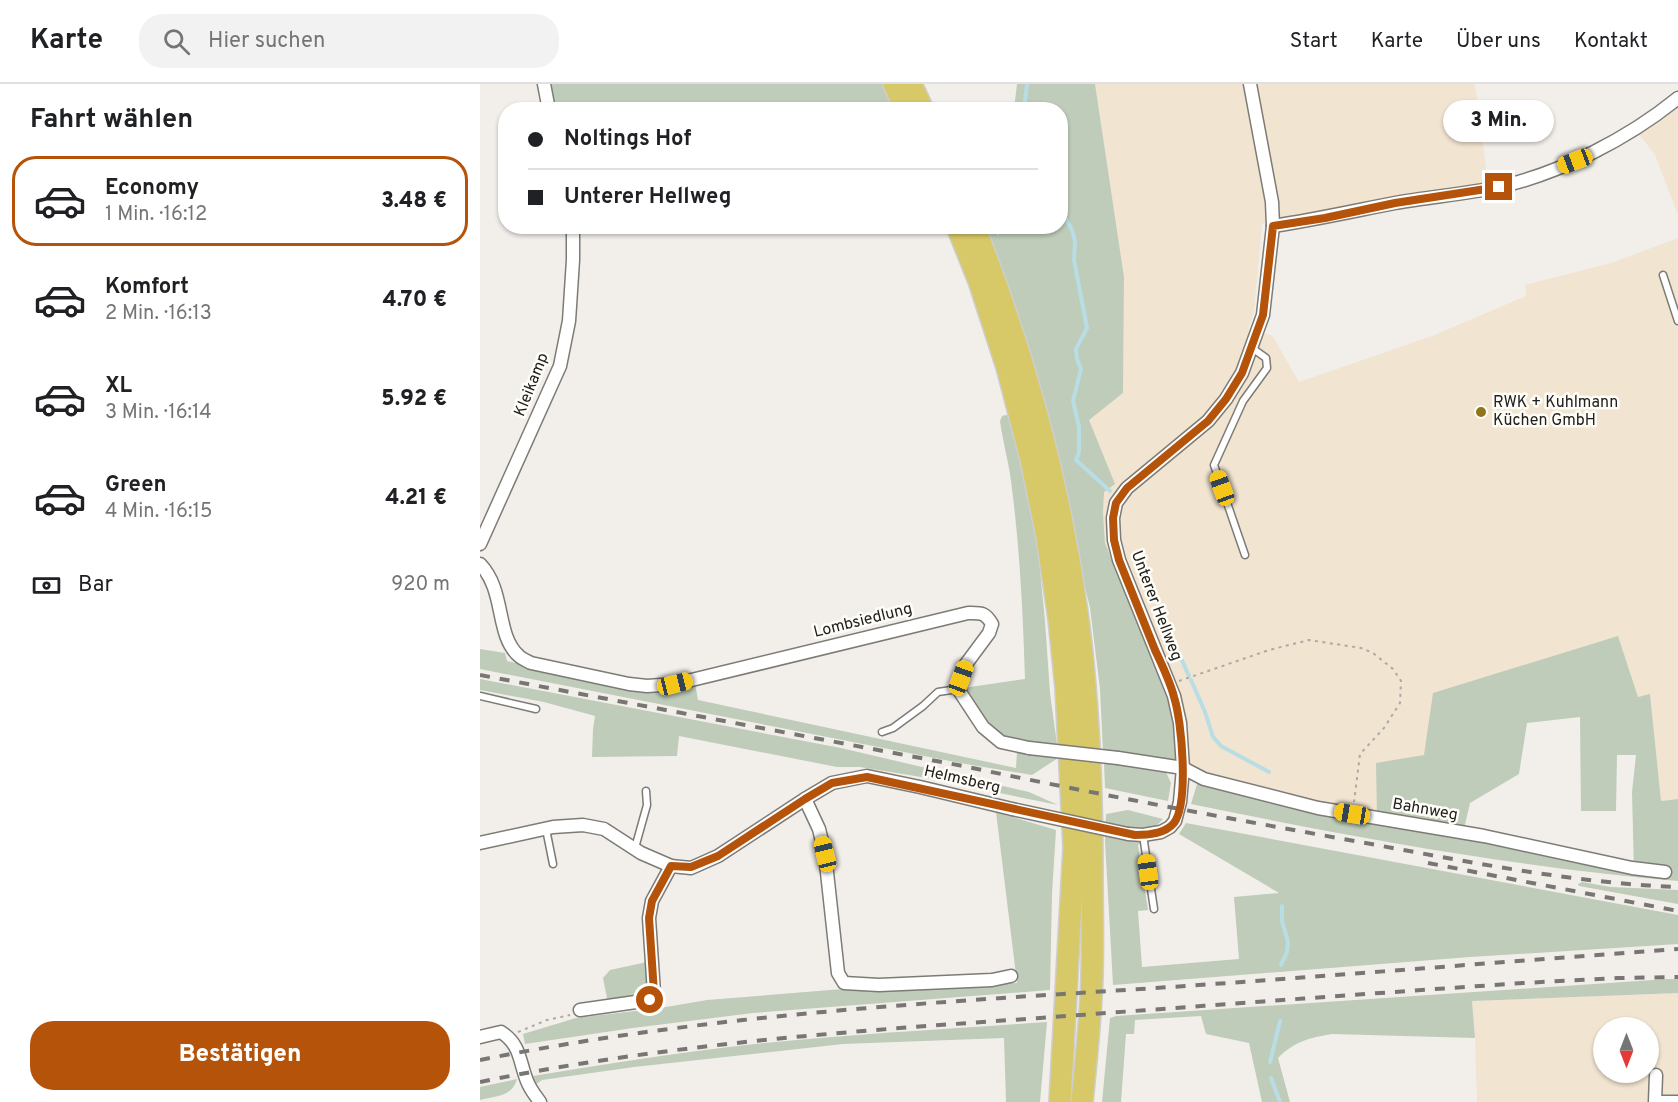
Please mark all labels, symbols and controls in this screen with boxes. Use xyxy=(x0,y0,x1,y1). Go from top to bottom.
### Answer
search box xyxy=(139,14,559,68)
text: Karte xyxy=(30,23,103,59)
icon: search xyxy=(160,25,193,58)
text: Hier suchen xyxy=(208,28,325,55)
text: Start xyxy=(1290,28,1338,55)
text: Karte xyxy=(1371,28,1423,55)
text: Über uns xyxy=(1456,28,1541,55)
text: Kontakt xyxy=(1574,28,1648,55)
callout: 3 Min. xyxy=(1444,100,1554,142)
text: Fahrt wählen xyxy=(30,103,193,137)
text: 3 Min. xyxy=(1470,108,1527,134)
text: Noltings Hof xyxy=(564,126,691,153)
car xyxy=(1555,146,1595,176)
route end xyxy=(1485,173,1512,200)
icon: car xyxy=(33,174,87,228)
text: Economy xyxy=(105,175,199,202)
text: Unterer Hellweg xyxy=(564,184,731,211)
text: 3.48 € xyxy=(381,188,447,215)
text: 1 Min. · 16:12 xyxy=(105,202,207,228)
icon: car xyxy=(33,273,87,327)
text: Komfort xyxy=(105,274,189,301)
text: 4.70 € xyxy=(383,287,447,314)
text: 2 Min. · 16:13 xyxy=(105,301,212,327)
street label: Kleikamp xyxy=(510,350,554,420)
icon: car xyxy=(33,372,87,426)
text: XL xyxy=(105,373,132,400)
text: 5.92 € xyxy=(381,386,447,413)
place label: RWK + Kuhlmann Küchen GmbH xyxy=(1493,393,1618,431)
text: 3 Min. · 16:14 xyxy=(105,400,212,426)
marker: RWK + Kuhlmann Küchen GmbH xyxy=(1474,405,1488,419)
car xyxy=(1207,468,1237,508)
icon: car xyxy=(33,471,87,525)
text: Green xyxy=(105,472,167,499)
text: 4.21 € xyxy=(385,485,447,512)
text: 4 Min. · 16:15 xyxy=(105,499,212,525)
street label: Unterer Hellweg xyxy=(1126,548,1186,664)
icon: cash xyxy=(30,569,63,602)
text: Bar xyxy=(78,572,113,599)
text: 920 m xyxy=(391,572,450,598)
street label: Lombsiedlung xyxy=(811,599,915,643)
car xyxy=(946,658,976,698)
car xyxy=(655,671,695,697)
street label: Helmsberg xyxy=(922,761,1002,799)
street label: Bahnweg xyxy=(1391,794,1459,826)
car xyxy=(1333,802,1371,826)
car xyxy=(812,834,838,874)
car xyxy=(1137,853,1159,891)
route start xyxy=(636,986,663,1013)
north arrow xyxy=(1593,1017,1659,1083)
map controls xyxy=(1593,1017,1659,1083)
button: Bestätigen xyxy=(30,1021,450,1090)

